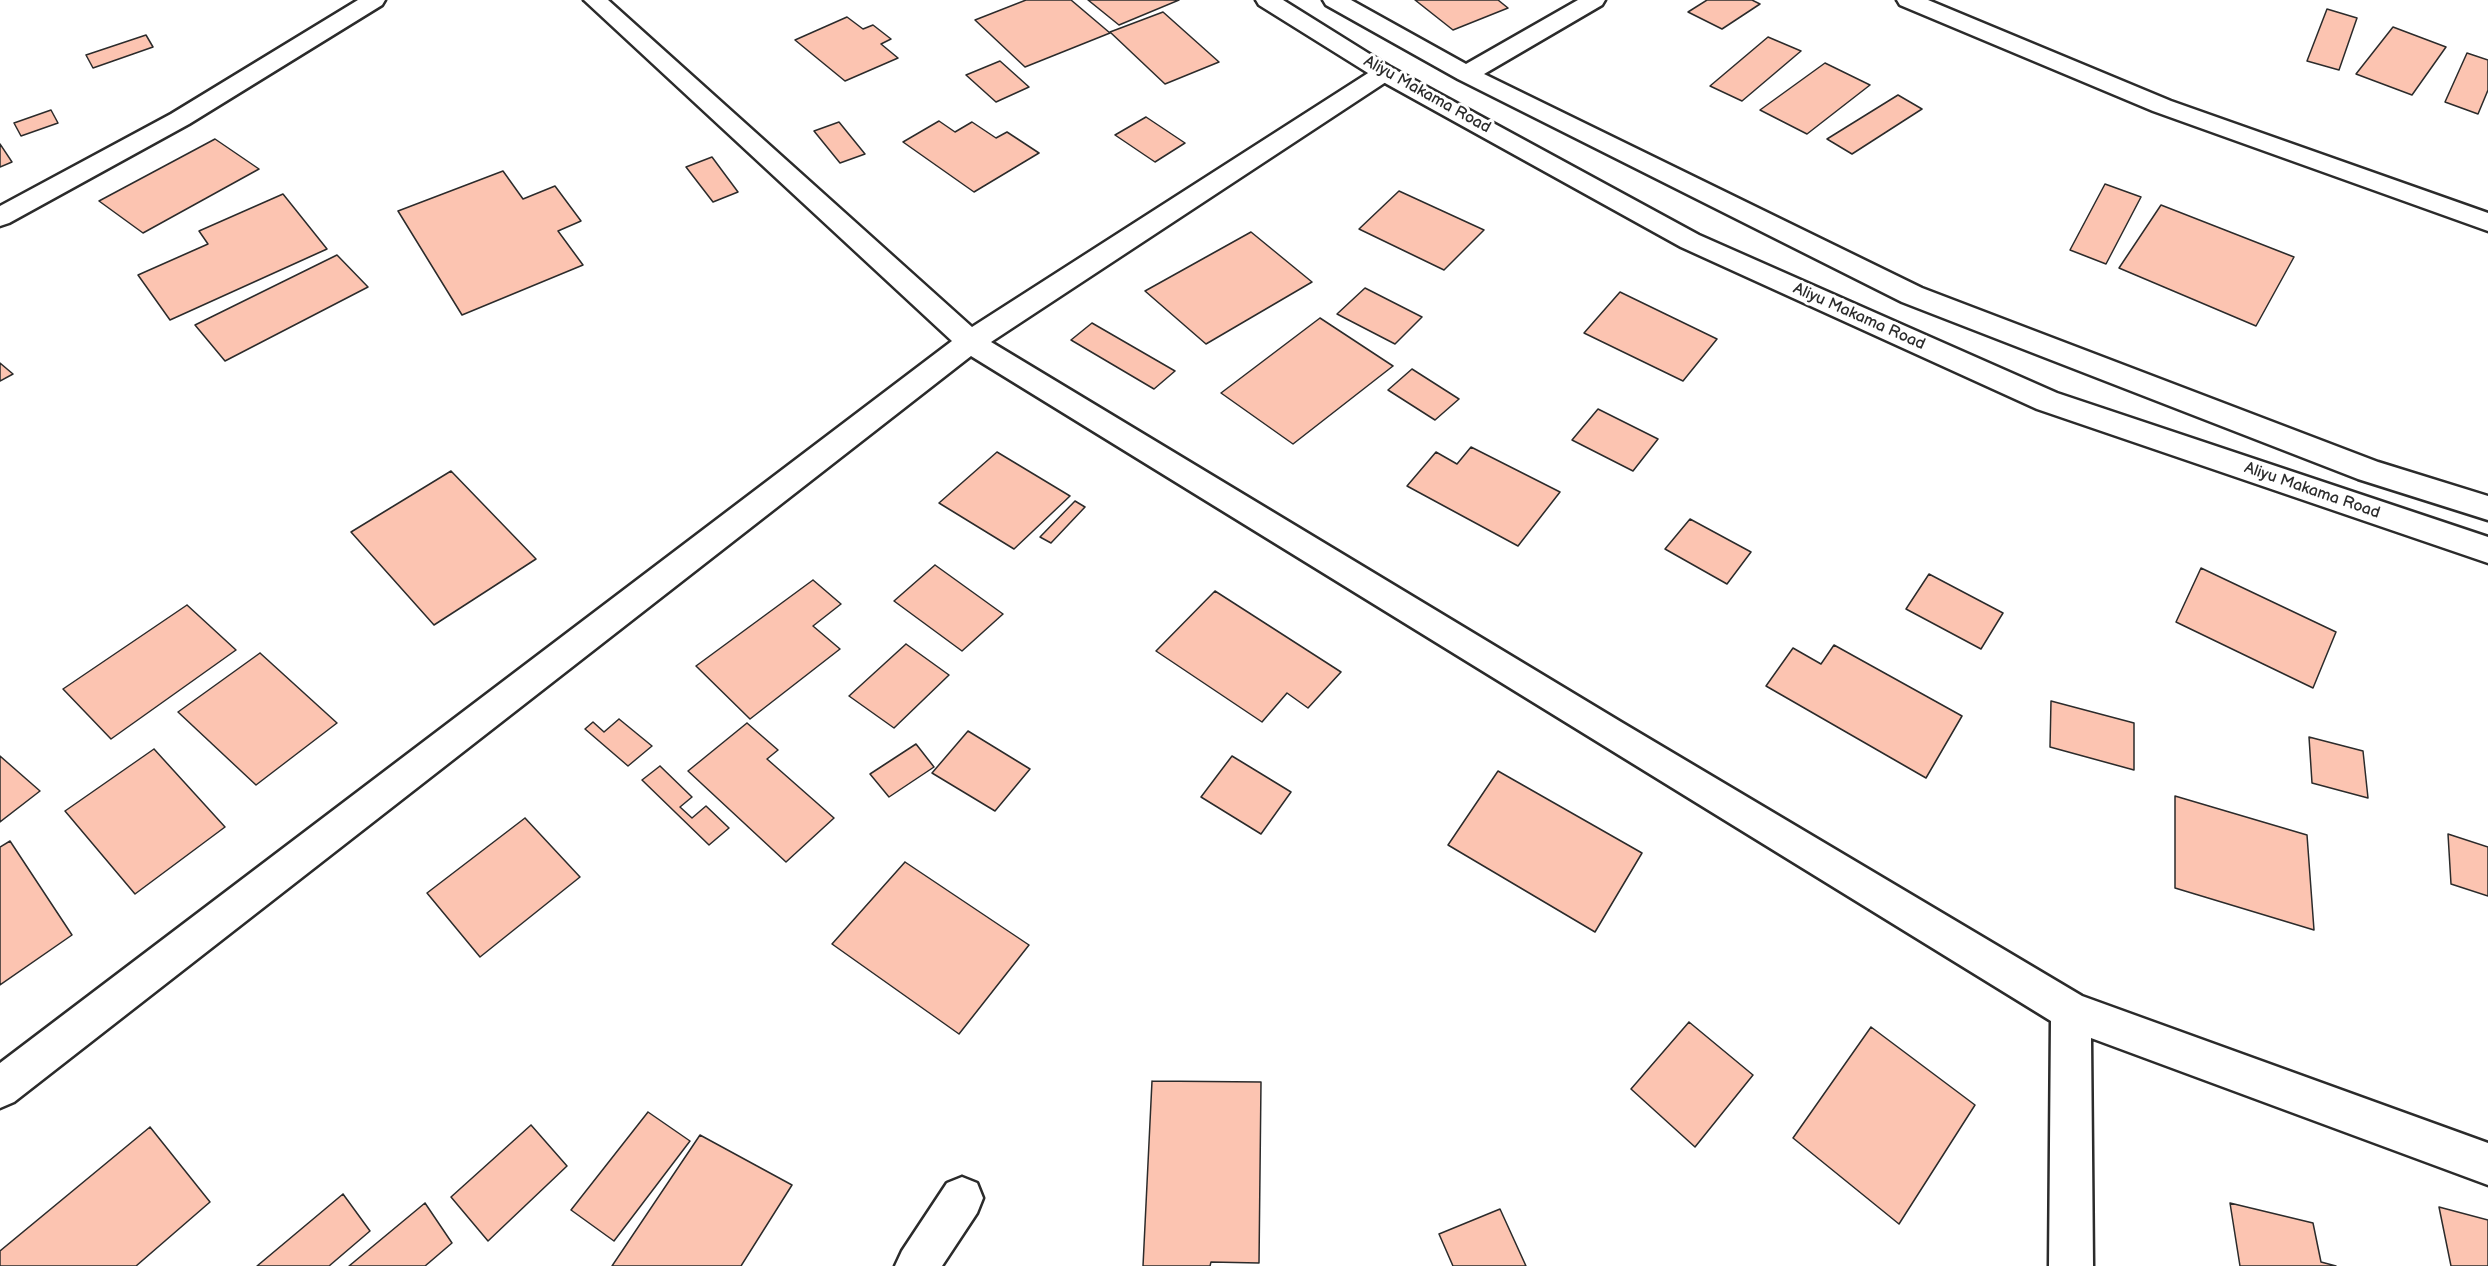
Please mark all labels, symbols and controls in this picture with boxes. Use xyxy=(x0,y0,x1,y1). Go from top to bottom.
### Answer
street label: Aliyu Makama Road xyxy=(1360,52,1494,138)
street label: Aliyu Makama Road xyxy=(1790,279,1928,355)
street label: Aliyu Makama Road xyxy=(2242,459,2382,523)

